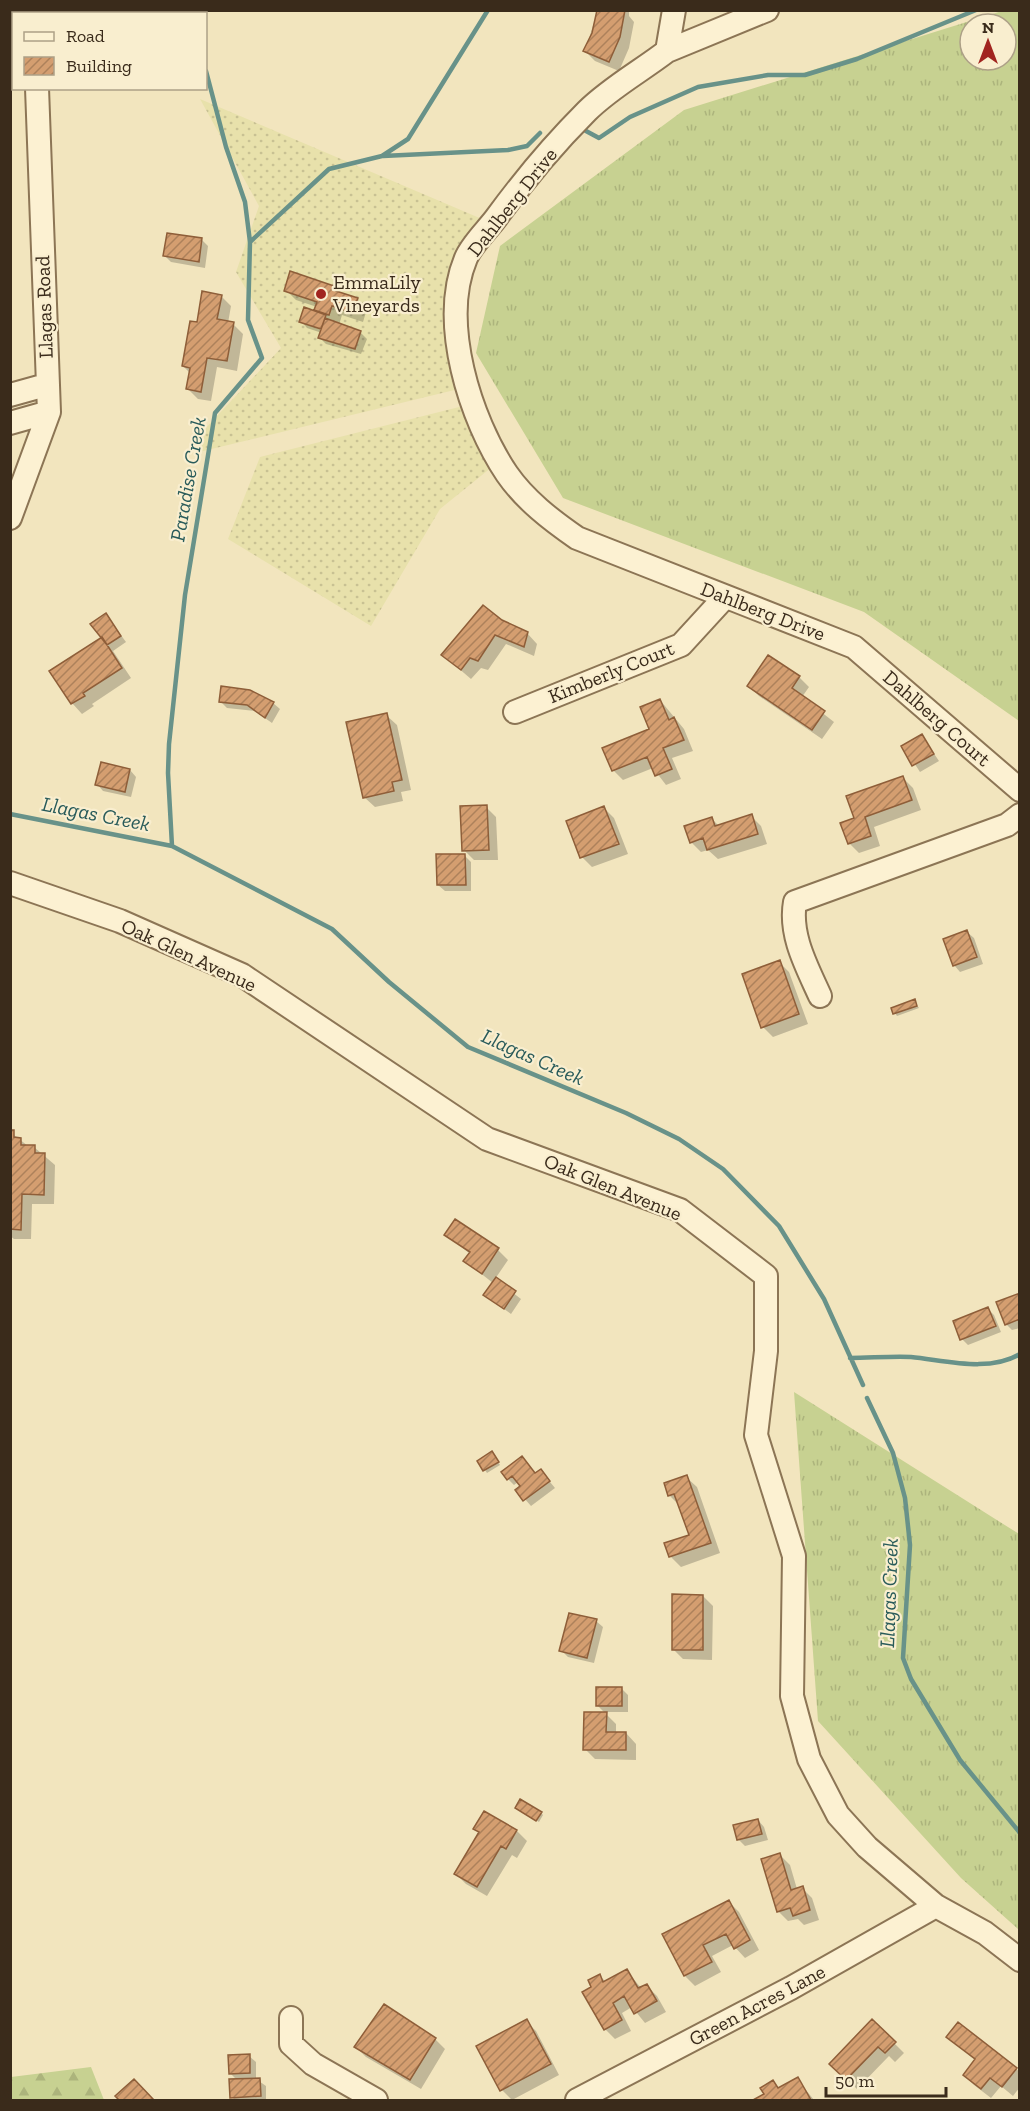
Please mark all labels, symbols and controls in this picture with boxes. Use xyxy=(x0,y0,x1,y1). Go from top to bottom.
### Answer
legend xyxy=(12,12,207,90)
north arrow xyxy=(958,12,1018,72)
text: N xyxy=(982,18,994,37)
text: Road xyxy=(66,25,105,47)
text: Building xyxy=(66,55,132,77)
street label: Dahlberg Drive xyxy=(462,143,562,261)
street label: Llagas Road xyxy=(30,255,58,359)
place label: EmmaLily Vineyards xyxy=(332,270,421,317)
marker: EmmaLily Vineyards xyxy=(314,287,328,301)
water label: Paradise Creek xyxy=(164,414,211,543)
street label: Dahlberg Drive xyxy=(697,576,829,646)
street label: Kimberly Court xyxy=(545,636,678,708)
street label: Dahlberg Court xyxy=(878,665,996,772)
water label: Llagas Creek xyxy=(40,791,152,836)
street label: Oak Glen Avenue xyxy=(118,913,260,997)
water label: Llagas Creek xyxy=(478,1023,588,1090)
street label: Oak Glen Avenue xyxy=(541,1148,685,1226)
water label: Llagas Creek xyxy=(874,1538,903,1648)
street label: Green Acres Lane xyxy=(685,1959,829,2051)
scale bar xyxy=(826,2060,946,2098)
text: 50 m xyxy=(835,2070,875,2092)

